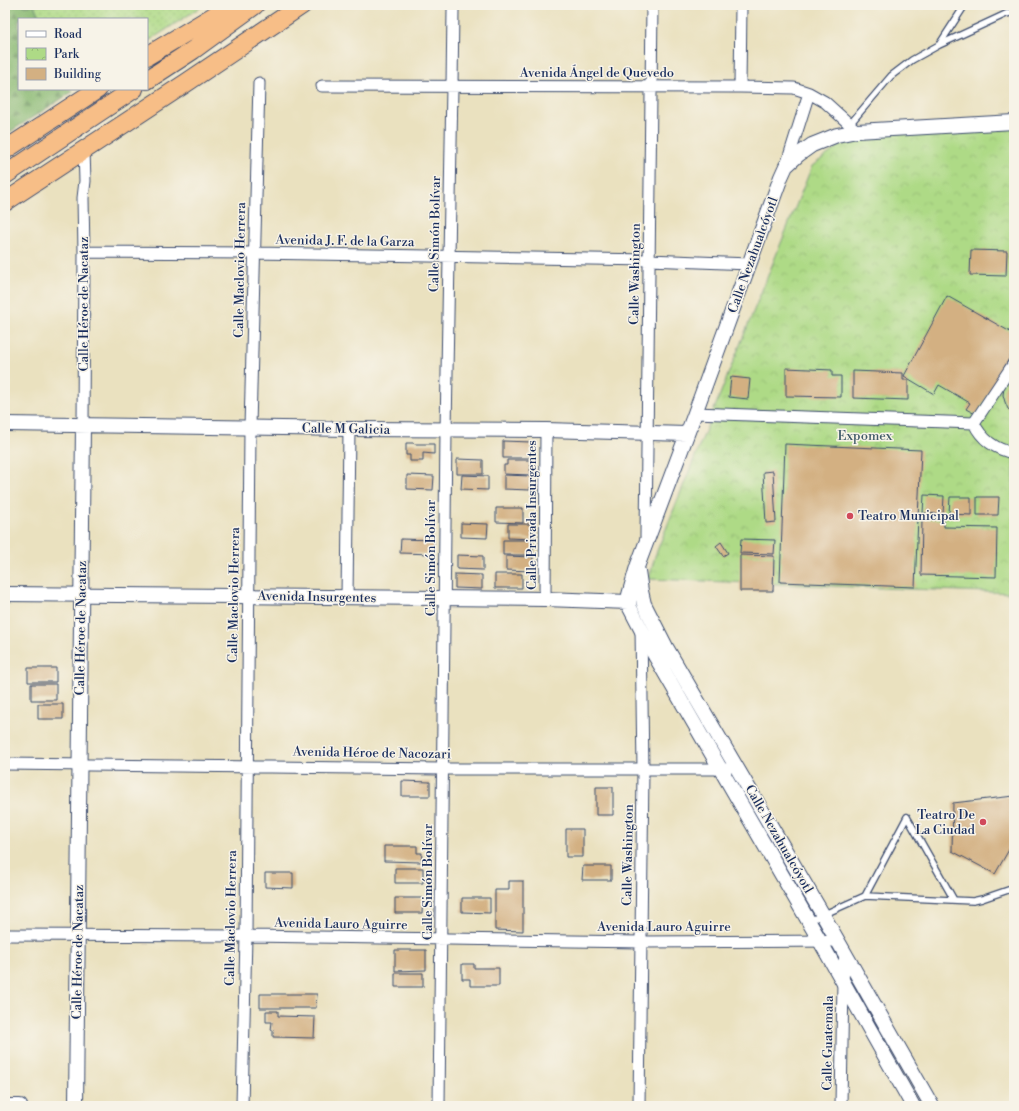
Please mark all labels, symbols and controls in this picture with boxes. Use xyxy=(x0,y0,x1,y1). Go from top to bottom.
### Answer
legend xyxy=(18,18,148,90)
text: Road xyxy=(54,27,82,42)
text: Park xyxy=(54,47,80,62)
street label: Avenida Ángel de Quevedo xyxy=(519,64,674,81)
text: Building xyxy=(53,67,102,82)
street label: Calle Simón Bolívar xyxy=(426,175,444,292)
street label: Calle Nezahualcóyotl xyxy=(725,195,782,315)
street label: Calle Maclovio Herrera xyxy=(231,202,249,338)
street label: Calle Washington xyxy=(626,223,644,325)
street label: Avenida J. F. de la Garza xyxy=(275,232,415,250)
street label: Calle Héroe de Nacataz xyxy=(76,237,92,371)
street label: Calle M Galicia xyxy=(302,420,391,438)
park label: Expomex xyxy=(838,428,893,444)
street label: Calle Privada Insurgentes xyxy=(524,440,540,590)
street label: Calle Simón Bolívar xyxy=(423,499,439,616)
place label: Teatro Municipal xyxy=(858,508,959,524)
marker: Teatro Municipal xyxy=(845,511,855,521)
street label: Calle Maclovio Herrera xyxy=(225,527,243,663)
street label: Calle Héroe de Nacataz xyxy=(72,560,90,696)
street label: Avenida Insurgentes xyxy=(256,588,377,606)
street label: Avenida Héroe de Nacozari xyxy=(292,744,451,762)
street label: Calle Nezahualcóyotl xyxy=(741,782,817,896)
street label: Calle Washington xyxy=(619,804,637,906)
place label: Teatro De La Ciudad xyxy=(915,807,976,838)
marker: Teatro De La Ciudad xyxy=(978,817,988,827)
street label: Calle Simón Bolívar xyxy=(420,823,436,940)
street label: Calle Maclovio Herrera xyxy=(222,850,240,986)
street label: Calle Héroe de Nacataz xyxy=(69,884,87,1020)
street label: Avenida Lauro Aguirre xyxy=(273,915,408,933)
street label: Avenida Lauro Aguirre xyxy=(596,919,731,935)
street label: Calle Guatemala xyxy=(819,995,837,1091)

